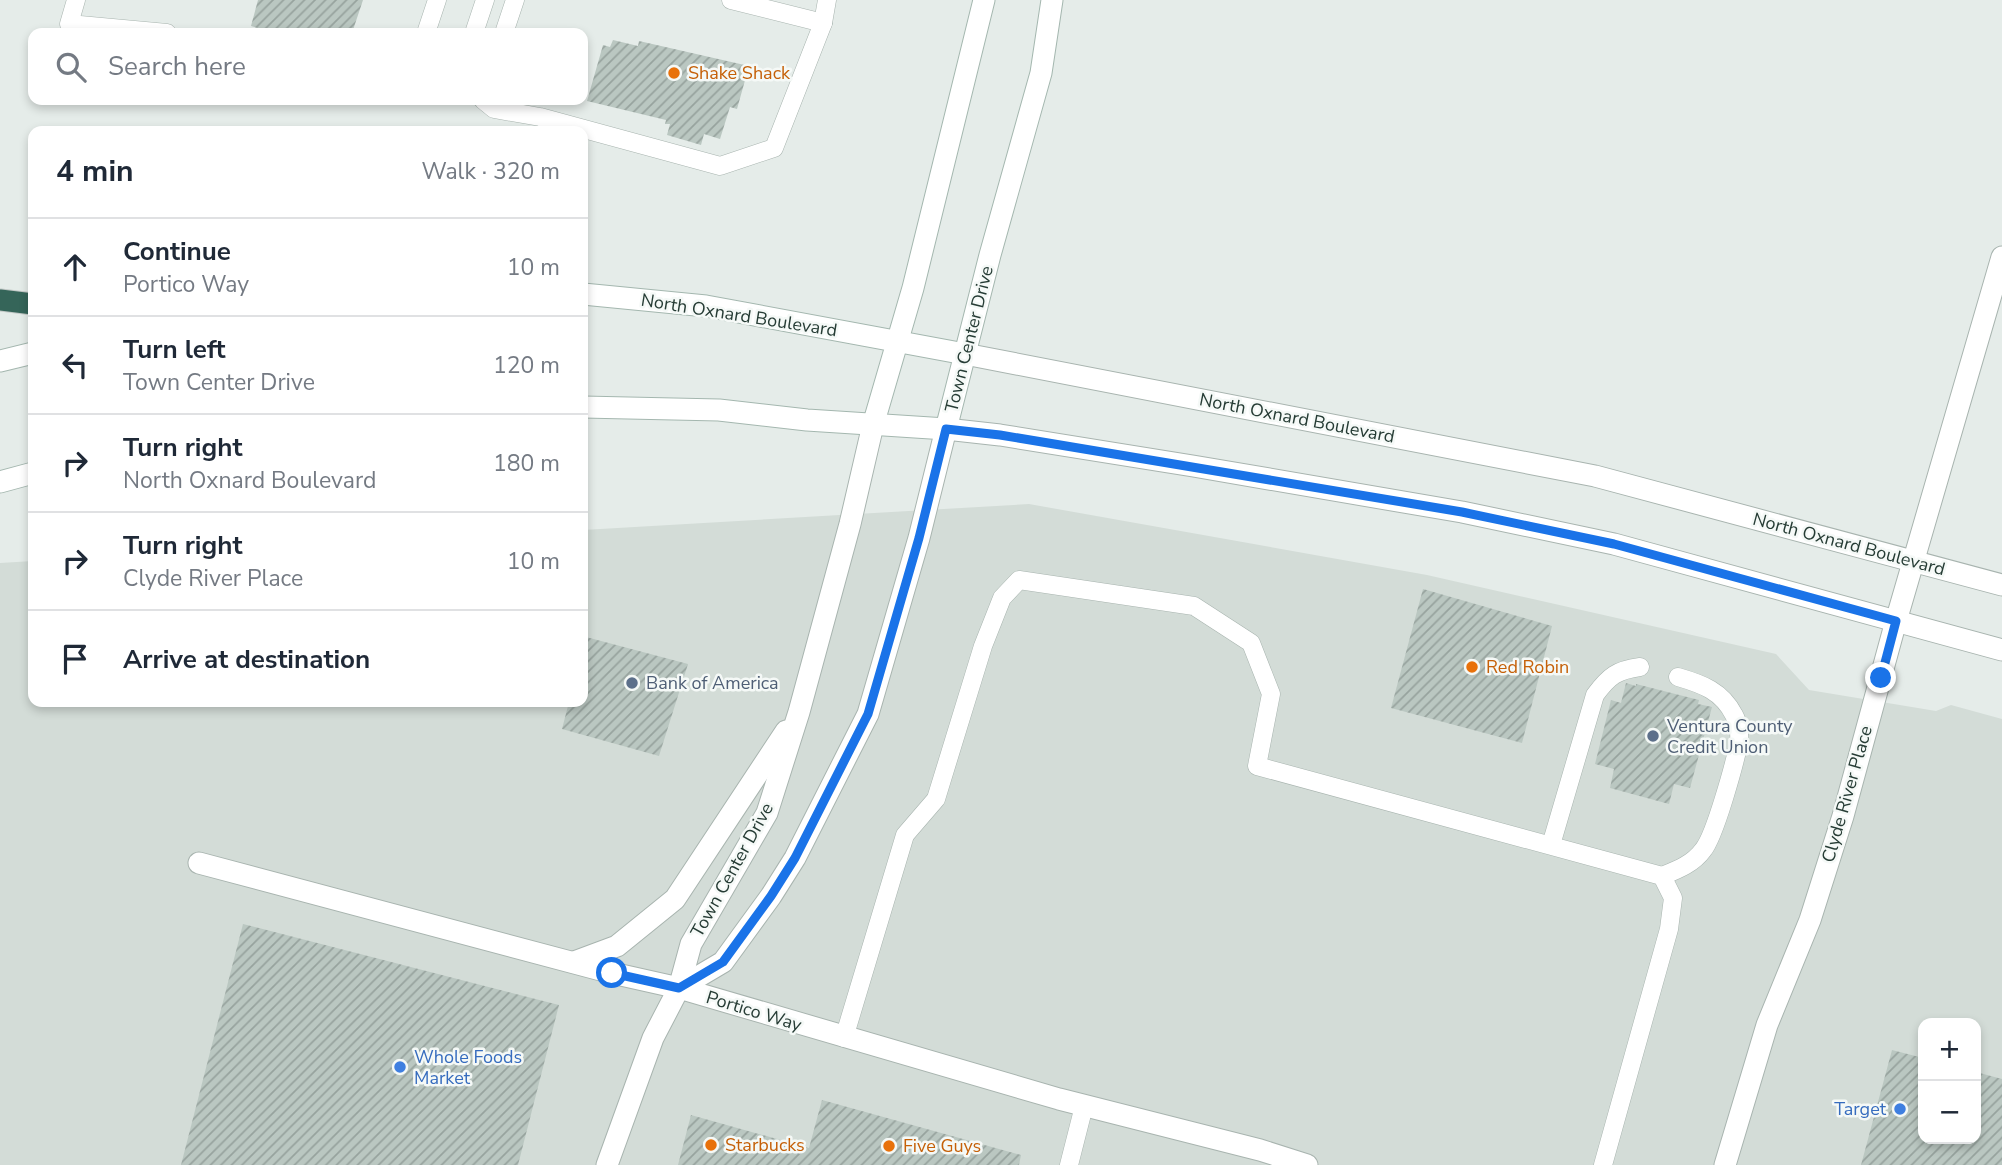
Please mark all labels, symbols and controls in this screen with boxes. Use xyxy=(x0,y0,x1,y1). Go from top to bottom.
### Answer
search box xyxy=(28,28,588,105)
icon: search xyxy=(52,48,90,86)
text: Search here xyxy=(108,49,246,84)
place label: Shake Shack xyxy=(688,61,791,85)
marker: Shake Shack xyxy=(666,65,682,81)
text: 4 min xyxy=(56,151,134,192)
text: Walk · 320 m xyxy=(421,156,560,187)
text: Continue xyxy=(123,234,231,269)
icon: ahead xyxy=(56,248,94,286)
text: 10 m xyxy=(507,252,560,283)
street label: Town Center Drive xyxy=(939,263,999,415)
text: Portico Way xyxy=(123,269,249,300)
street label: North Oxnard Boulevard xyxy=(639,288,839,342)
text: Turn left xyxy=(123,332,226,367)
icon: left xyxy=(56,346,94,384)
text: 120 m xyxy=(493,350,560,381)
text: Town Center Drive xyxy=(123,367,315,398)
street label: North Oxnard Boulevard xyxy=(1197,387,1397,449)
text: Turn right xyxy=(123,430,242,465)
icon: right xyxy=(56,444,94,482)
text: 180 m xyxy=(493,448,560,479)
text: North Oxnard Boulevard xyxy=(123,465,376,496)
street label: North Oxnard Boulevard xyxy=(1750,507,1948,581)
text: Turn right xyxy=(123,528,242,563)
icon: right xyxy=(56,542,94,580)
text: 10 m xyxy=(507,546,560,577)
text: Clyde River Place xyxy=(123,563,303,594)
icon: arrive xyxy=(56,640,94,678)
text: Arrive at destination xyxy=(123,642,370,677)
place label: Red Robin xyxy=(1486,655,1569,679)
marker: Red Robin xyxy=(1464,659,1480,675)
route end xyxy=(1865,662,1896,693)
place label: Bank of America xyxy=(646,671,779,695)
marker: Bank of America xyxy=(624,675,640,691)
place label: Ventura County Credit Union xyxy=(1666,714,1793,759)
street label: Clyde River Place xyxy=(1816,723,1878,865)
marker: Ventura County Credit Union xyxy=(1645,728,1661,744)
street label: Town Center Drive xyxy=(685,799,779,941)
route start xyxy=(596,957,627,988)
street label: Portico Way xyxy=(703,985,805,1037)
map controls xyxy=(1918,1018,1981,1144)
button: + xyxy=(1918,1018,1981,1081)
place label: Whole Foods Market xyxy=(414,1045,522,1090)
marker: Whole Foods Market xyxy=(392,1059,408,1075)
button: − xyxy=(1918,1081,1981,1144)
place label: Target xyxy=(1834,1097,1887,1121)
marker: Target xyxy=(1892,1101,1908,1117)
place label: Starbucks xyxy=(725,1133,805,1157)
place label: Five Guys xyxy=(903,1134,981,1158)
marker: Starbucks xyxy=(703,1137,719,1153)
marker: Five Guys xyxy=(881,1138,897,1154)

